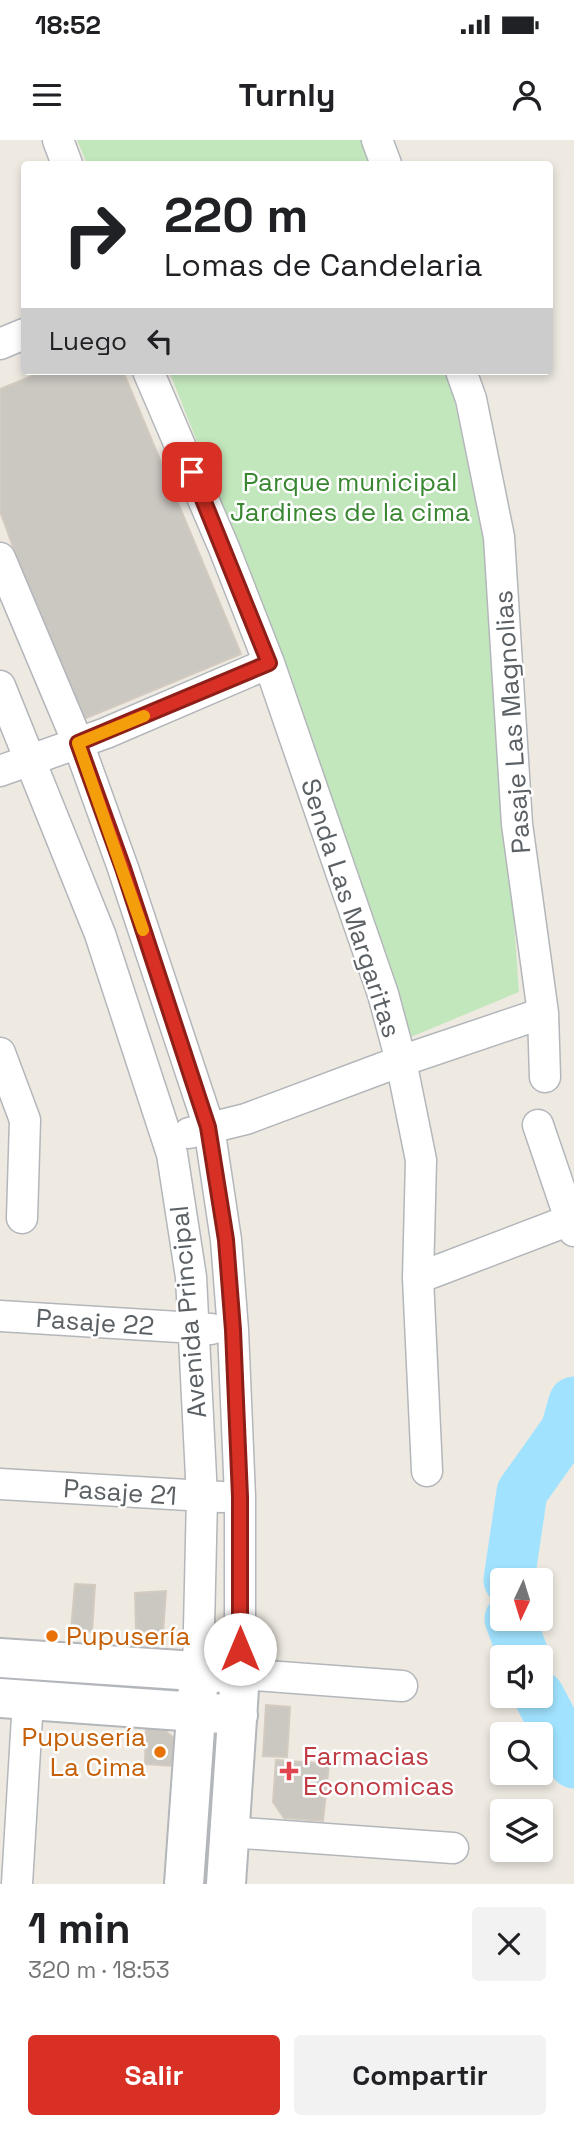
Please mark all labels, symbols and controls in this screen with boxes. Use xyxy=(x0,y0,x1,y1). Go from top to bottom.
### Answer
text: 18:52 xyxy=(35,8,101,42)
text: Turnly xyxy=(239,75,335,115)
icon: menu xyxy=(28,76,66,114)
icon: person xyxy=(508,76,546,114)
text: 220 m xyxy=(164,184,308,246)
icon: right xyxy=(49,189,140,280)
text: Lomas de Candelaria xyxy=(164,245,482,285)
icon: left xyxy=(141,322,179,360)
text: Luego xyxy=(49,324,127,358)
pin xyxy=(162,442,222,502)
icon: arrive xyxy=(173,453,211,491)
park label: Parque municipal Jardines de la cima xyxy=(230,465,470,529)
street label: Pasaje Las Magnolias xyxy=(486,589,538,855)
street label: Senda Las Margaritas xyxy=(293,774,409,1042)
street label: Avenida Principal xyxy=(162,1204,214,1420)
street label: Pasaje 22 xyxy=(35,1301,155,1343)
street label: Pasaje 21 xyxy=(62,1471,178,1513)
north arrow xyxy=(490,1568,553,1631)
map controls xyxy=(490,1568,553,1862)
position arrow xyxy=(203,1612,277,1686)
place label: Pupusería xyxy=(66,1619,190,1653)
marker: Pupusería xyxy=(44,1628,60,1644)
button: sound xyxy=(490,1645,553,1708)
place label: Pupusería La Cima xyxy=(22,1720,146,1784)
button: search xyxy=(490,1722,553,1785)
place label: Farmacias Economicas xyxy=(303,1739,454,1803)
marker: Pupusería La Cima xyxy=(152,1744,168,1760)
marker: Farmacias Economicas xyxy=(281,1763,297,1779)
button: layers xyxy=(490,1799,553,1862)
text: 1 min xyxy=(28,1902,131,1955)
button: close xyxy=(472,1907,546,1981)
text: 320 m · 18:53 xyxy=(28,1955,170,1985)
button: Salir xyxy=(28,2035,280,2115)
button: Compartir xyxy=(294,2035,546,2115)

